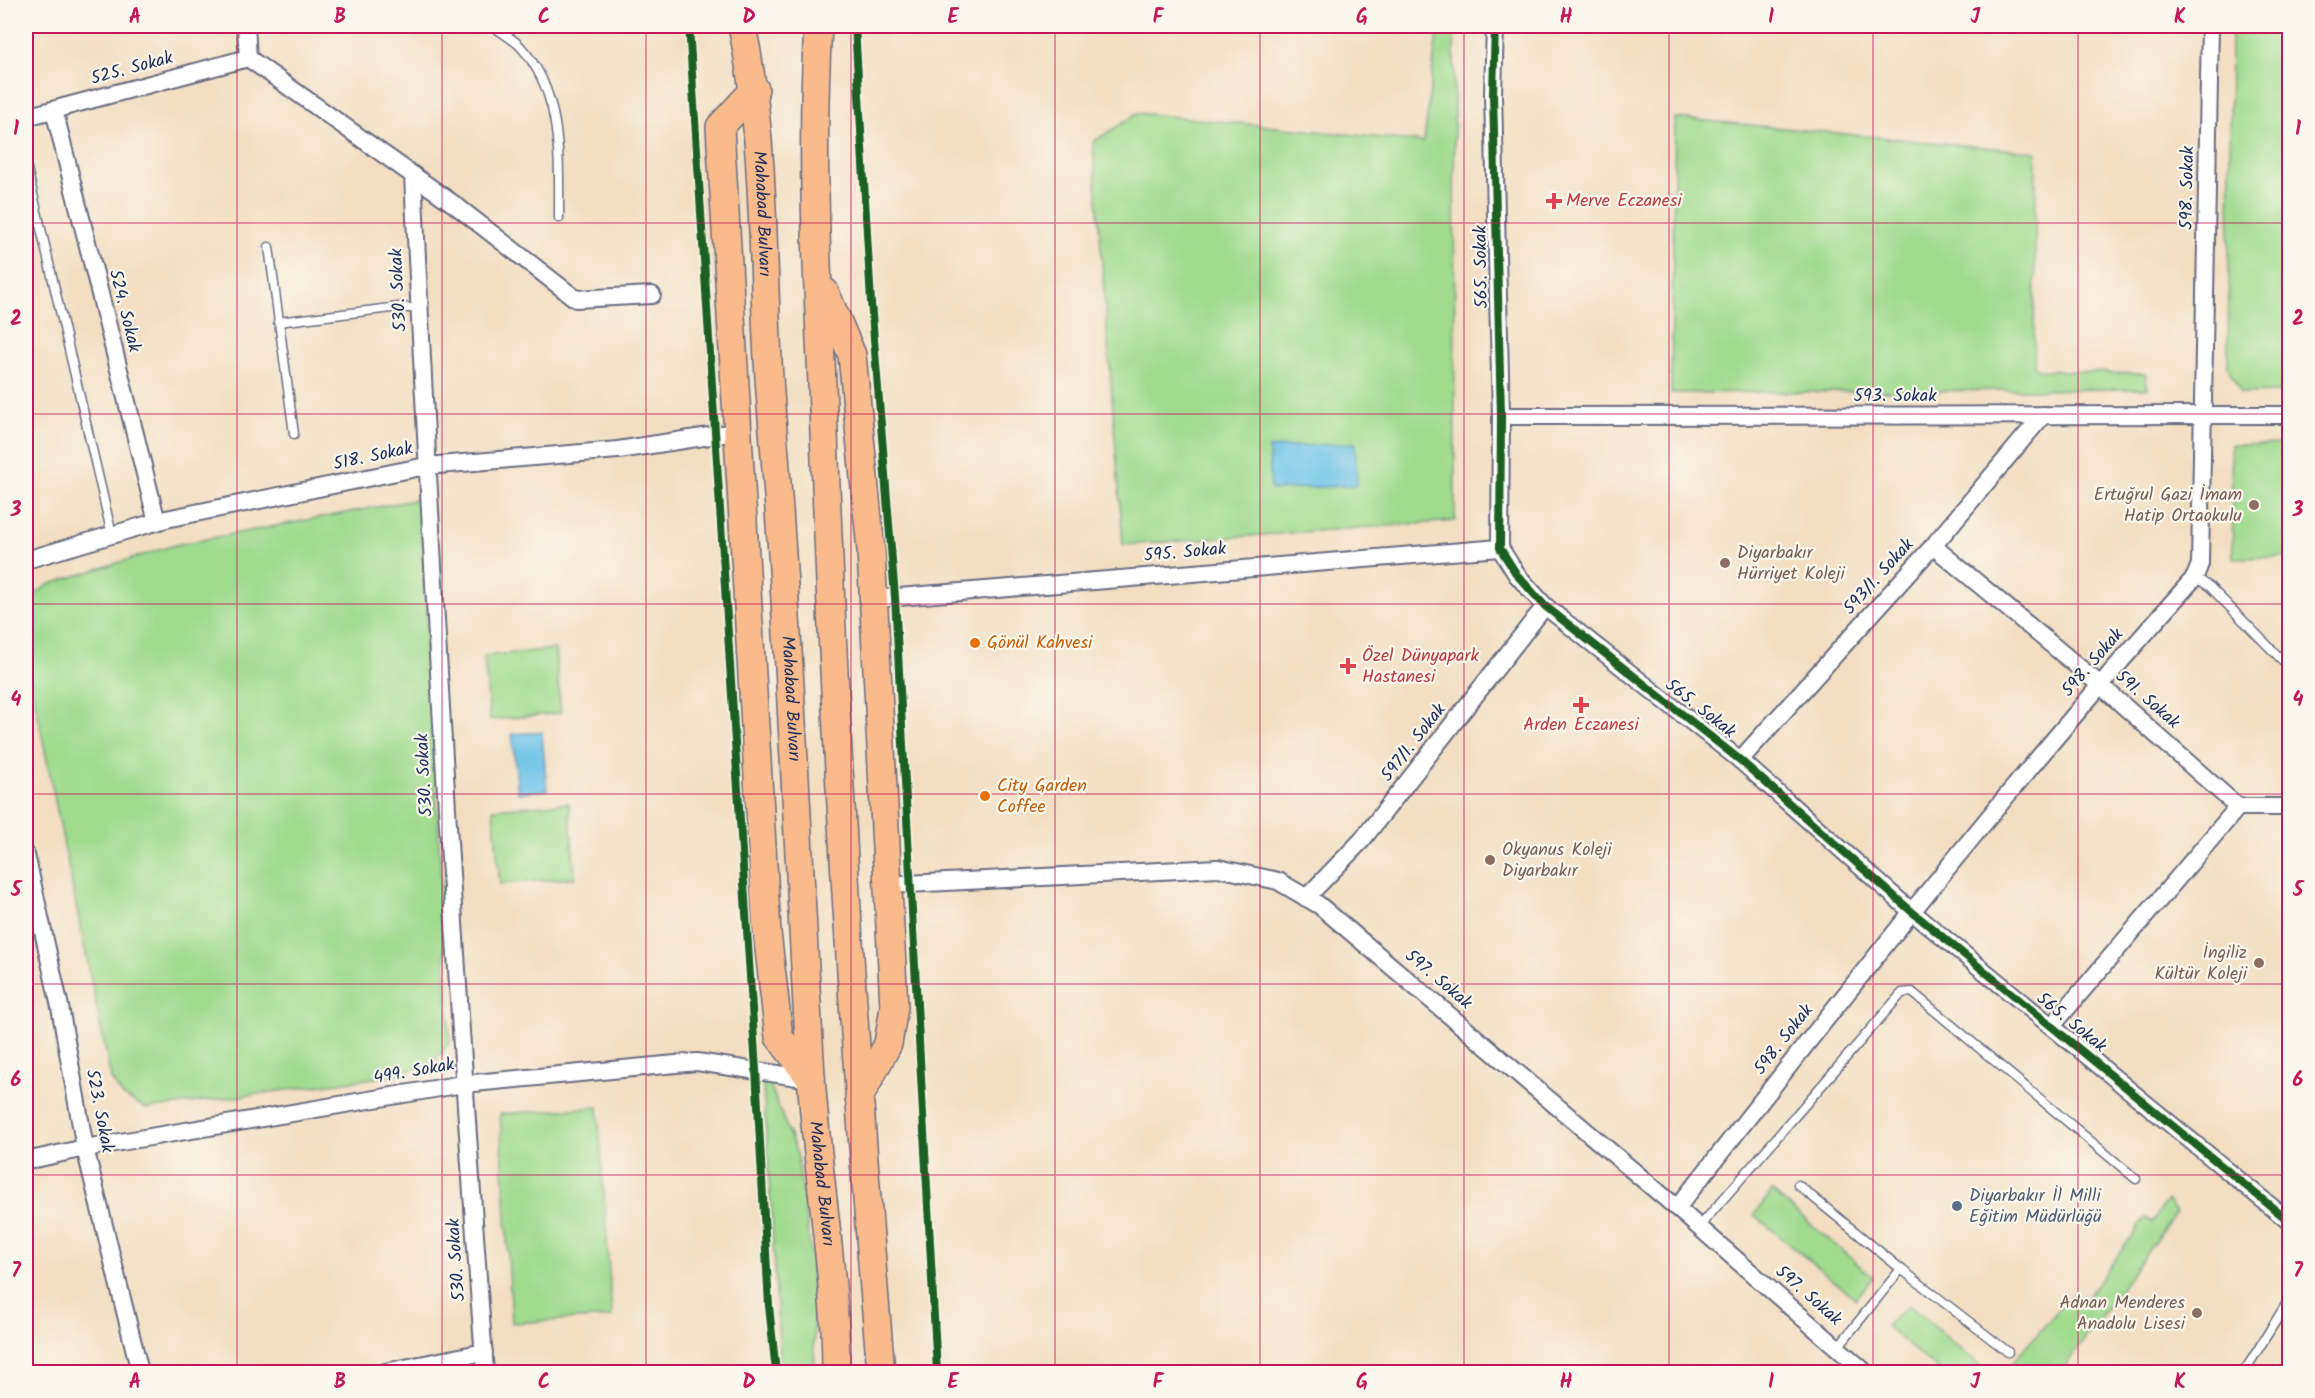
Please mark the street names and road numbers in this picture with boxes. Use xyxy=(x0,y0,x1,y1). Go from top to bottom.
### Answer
street label: 525. Sokak xyxy=(88,44,177,94)
street label: 598. Sokak xyxy=(2173,145,2203,230)
street label: Mahabad Bulvarı xyxy=(744,150,779,277)
street label: 565. Sokak xyxy=(1467,224,1497,309)
street label: 530. Sokak xyxy=(382,247,416,332)
street label: 524. Sokak xyxy=(100,266,148,356)
street label: 593. Sokak xyxy=(1853,382,1937,411)
street label: 518. Sokak xyxy=(331,434,416,480)
street label: 593/1. Sokak xyxy=(1836,531,1922,622)
street label: 595. Sokak xyxy=(1143,535,1228,571)
street label: 598. Sokak xyxy=(2055,621,2132,704)
street label: Mahabad Bulvarı xyxy=(773,635,809,763)
street label: 591. Sokak xyxy=(2108,663,2187,737)
street label: 565. Sokak xyxy=(1658,672,1742,747)
street label: 597/1. Sokak xyxy=(1374,697,1454,789)
street label: 530. Sokak xyxy=(408,732,442,817)
street label: 597. Sokak xyxy=(1398,943,1479,1018)
street label: 565. Sokak xyxy=(2029,985,2113,1061)
street label: 598. Sokak xyxy=(1747,998,1822,1082)
street label: 499. Sokak xyxy=(371,1051,457,1093)
street label: 523. Sokak xyxy=(77,1067,121,1156)
street label: Mahabad Bulvarı xyxy=(800,1120,843,1248)
street label: 530. Sokak xyxy=(440,1217,474,1303)
street label: 597. Sokak xyxy=(1768,1258,1849,1334)

